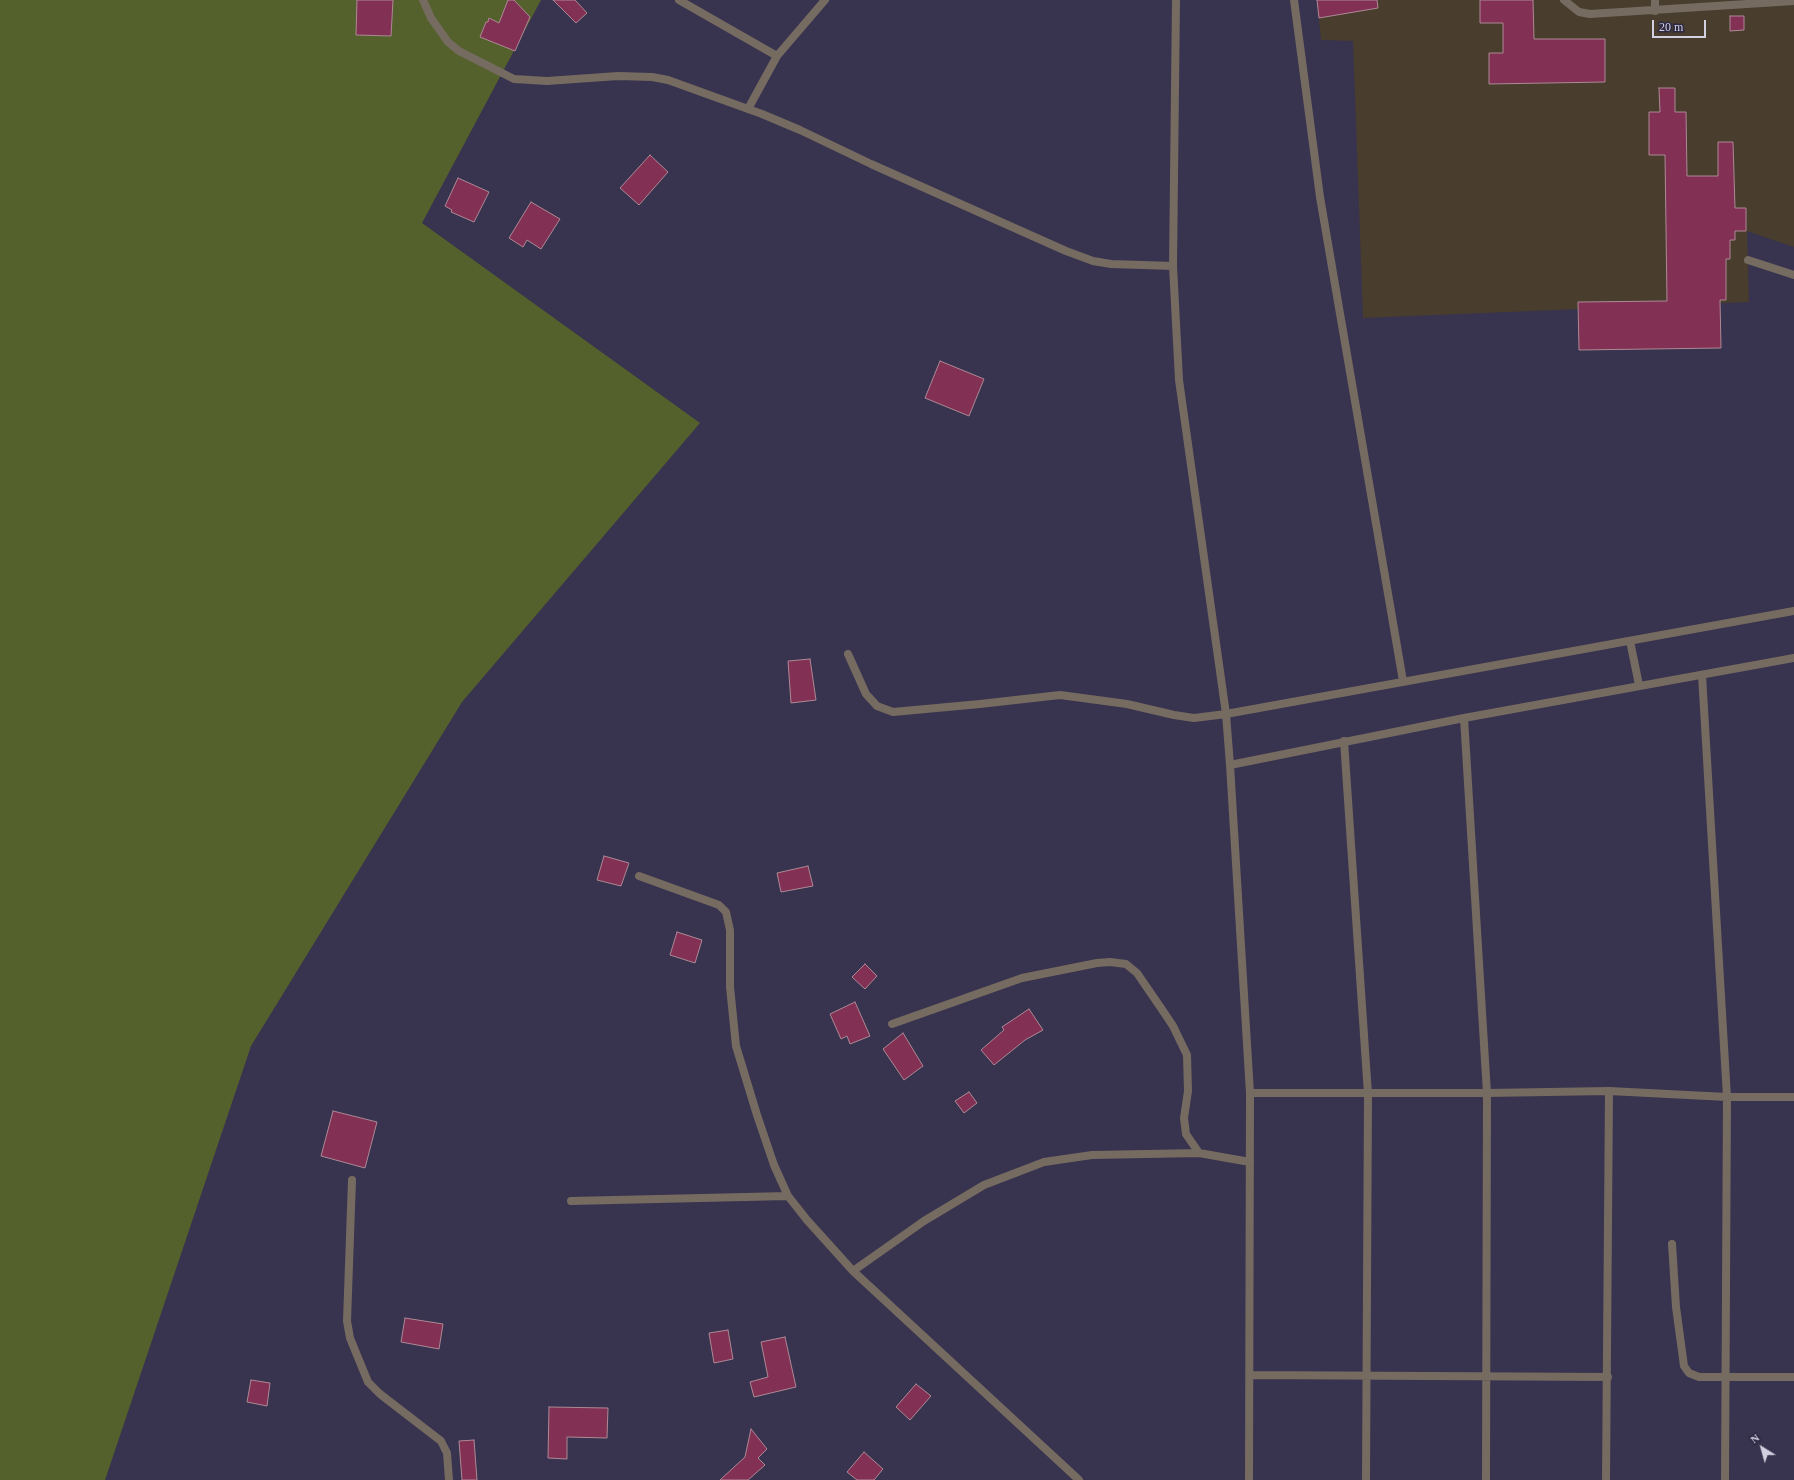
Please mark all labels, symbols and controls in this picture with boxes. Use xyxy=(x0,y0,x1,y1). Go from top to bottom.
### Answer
scale bar xyxy=(1654,12,1708,38)
text: 20 m xyxy=(1659,20,1683,34)
north arrow xyxy=(1742,1428,1782,1468)
text: N xyxy=(1748,1431,1762,1446)

